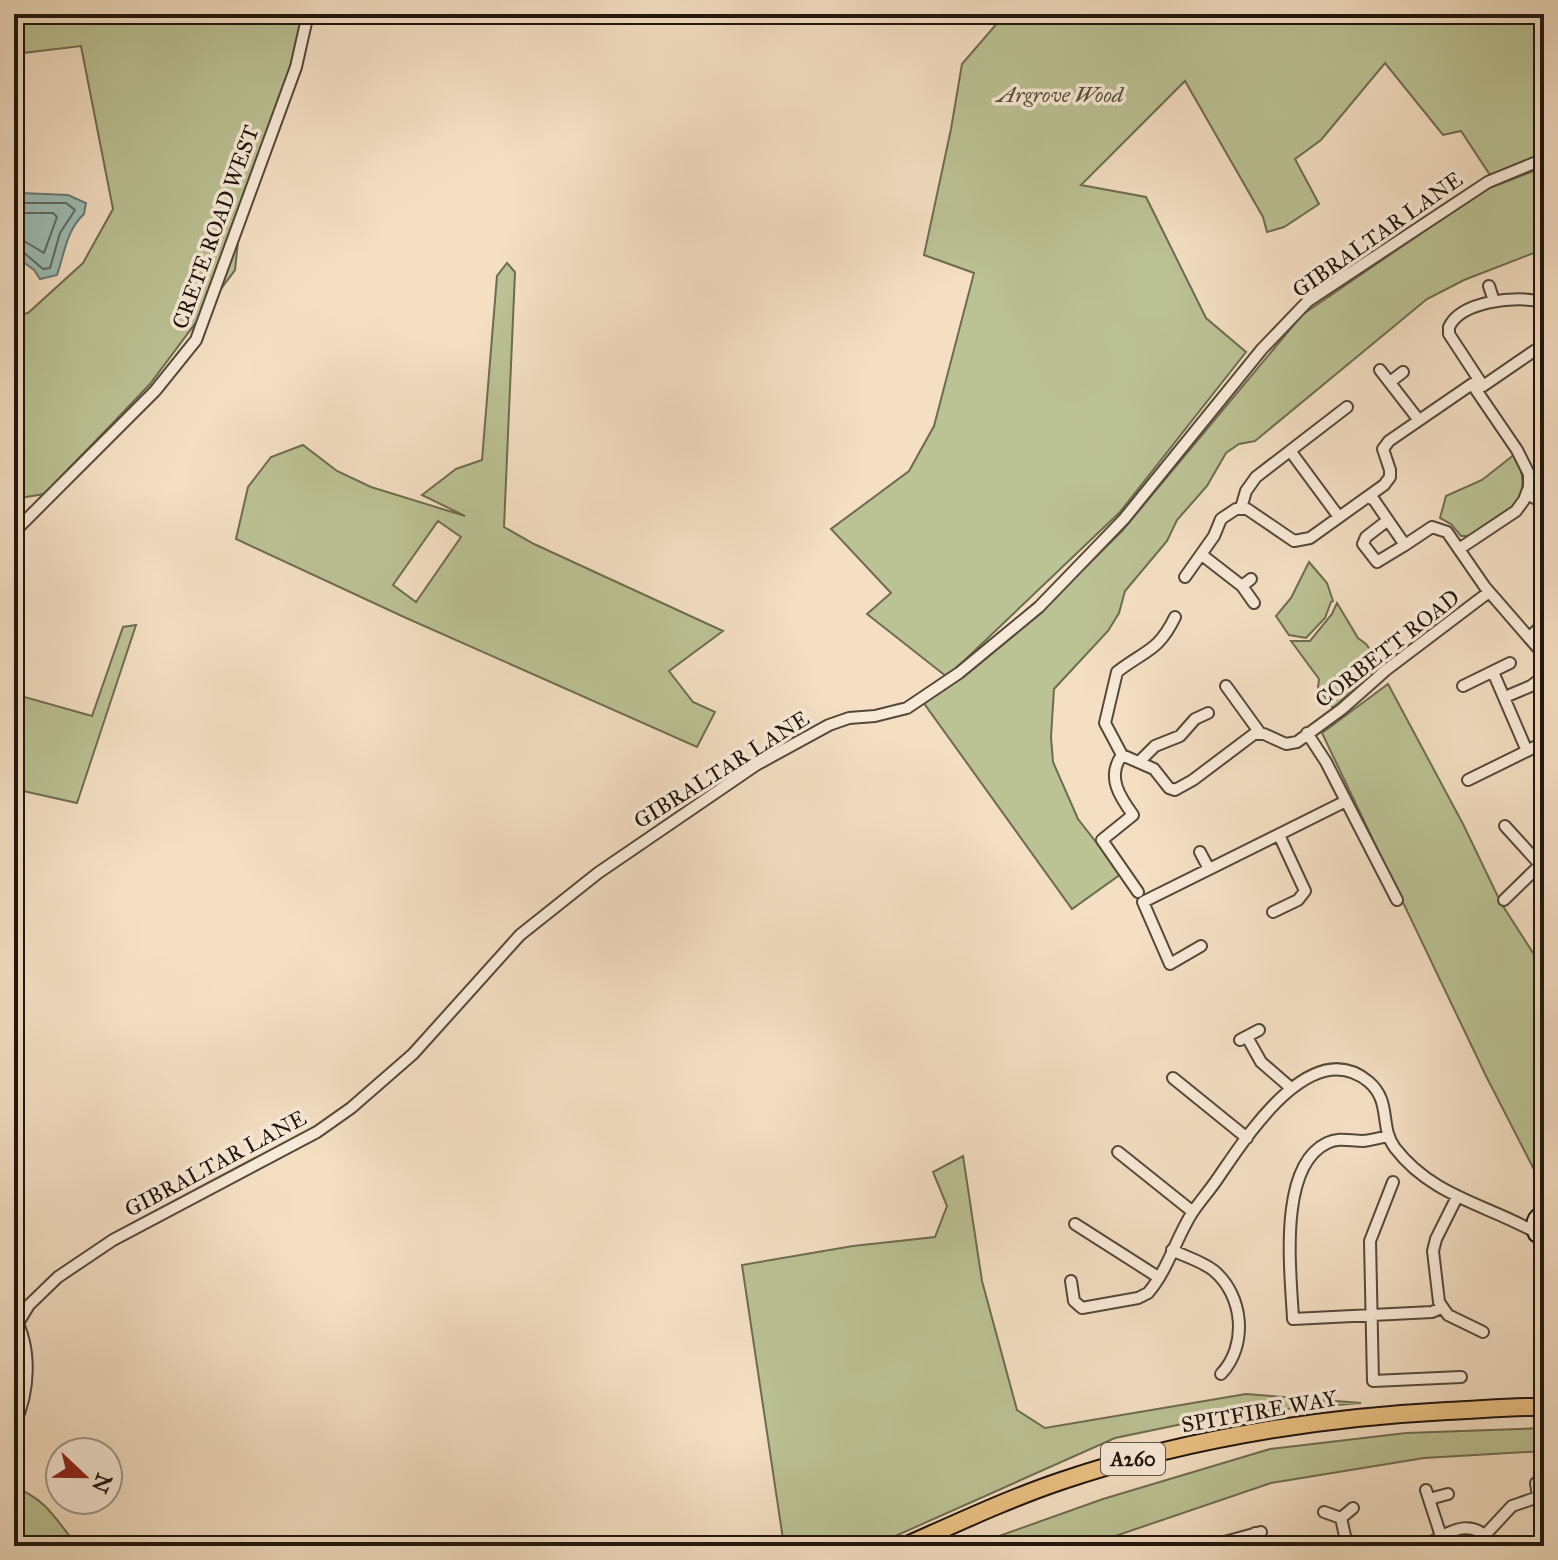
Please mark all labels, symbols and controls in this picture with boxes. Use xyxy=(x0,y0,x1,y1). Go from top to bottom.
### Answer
park label: Argrove Wood xyxy=(995,81,1125,108)
street label: CRETE ROAD WEST xyxy=(166,122,265,333)
street label: GIBRALTAR LANE xyxy=(1287,165,1468,303)
street label: CORBETT ROAD xyxy=(1310,584,1465,713)
street label: GIBRALTAR LANE xyxy=(629,704,814,834)
street label: GIBRALTAR LANE xyxy=(120,1104,311,1223)
street label: SPITFIRE WAY xyxy=(1179,1384,1340,1438)
north arrow xyxy=(44,1436,124,1516)
road number: A260 xyxy=(1101,1443,1165,1475)
text: N xyxy=(86,1470,118,1497)

